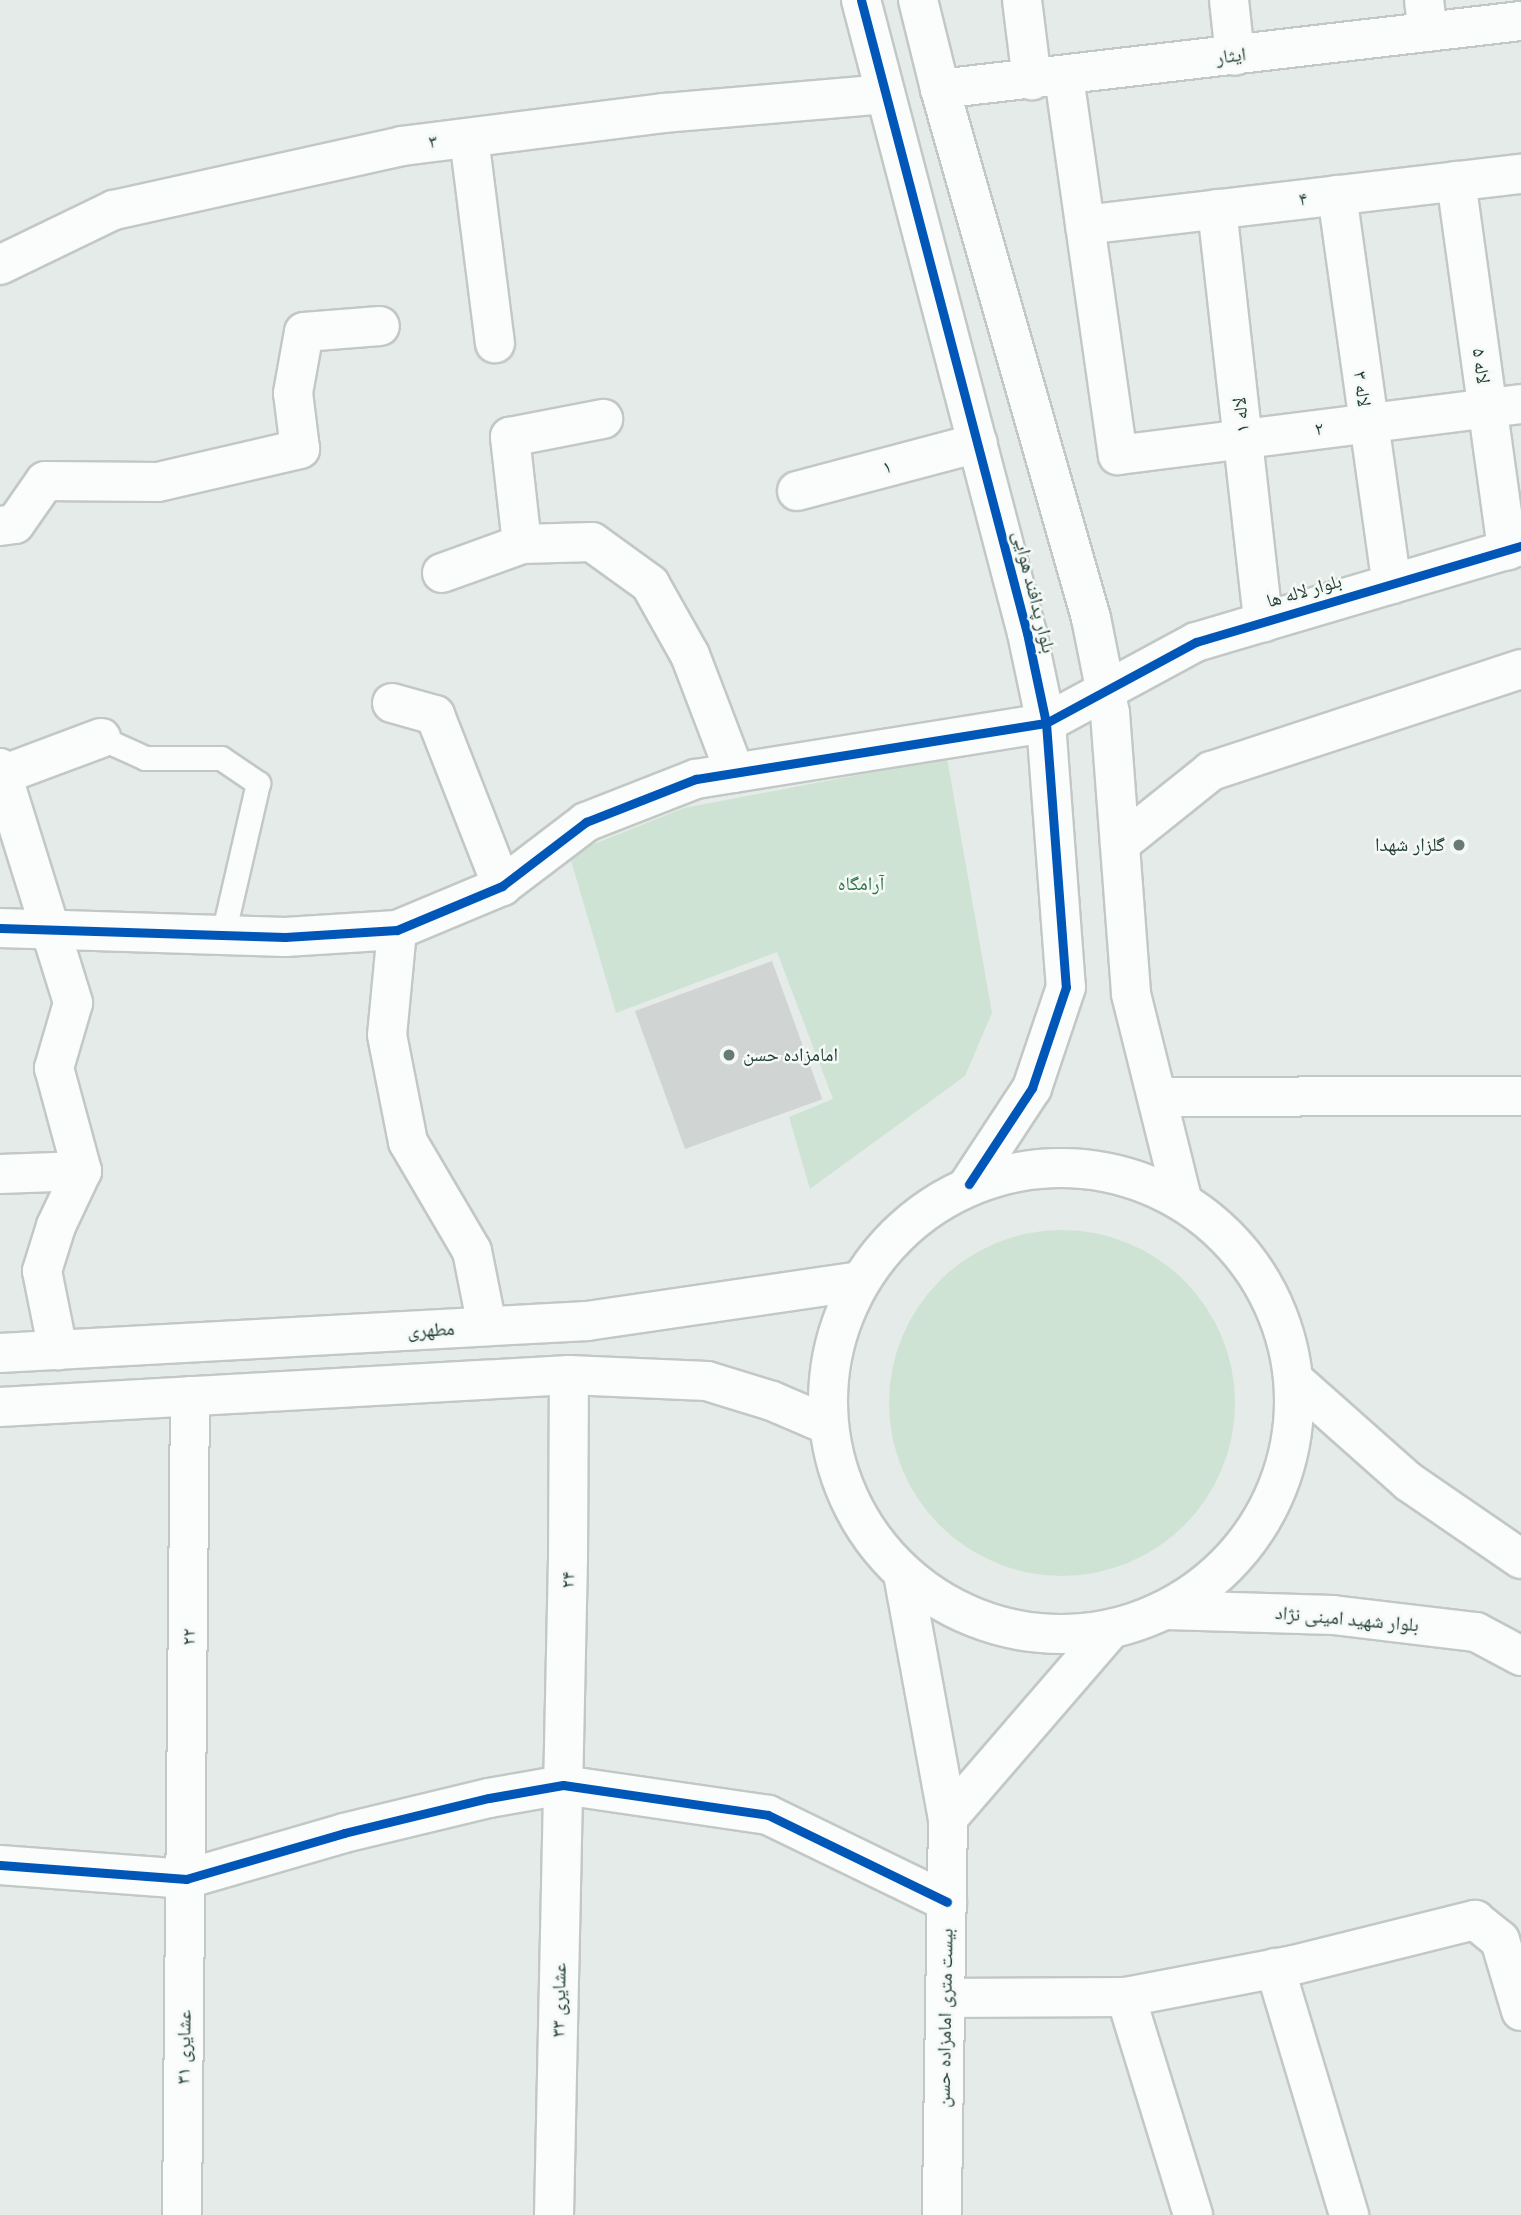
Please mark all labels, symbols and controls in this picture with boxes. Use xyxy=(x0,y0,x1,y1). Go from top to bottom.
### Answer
street label: ایثار xyxy=(1215,43,1247,69)
street label: ۳ xyxy=(427,130,439,154)
street label: ۴ xyxy=(1297,187,1309,211)
street label: لاله ۵ xyxy=(1467,347,1495,385)
street label: لاله ۳ xyxy=(1349,370,1375,408)
street label: لاله ۱ xyxy=(1228,396,1254,434)
street label: ۲ xyxy=(1313,417,1325,441)
street label: ۱ xyxy=(880,455,894,479)
street label: بلوار پدافند هوایی xyxy=(1008,528,1060,656)
street label: بلوار لاله ها xyxy=(1264,569,1344,613)
place label: گلزار شهدا xyxy=(1375,834,1445,856)
marker: گلزار شهدا xyxy=(1451,837,1467,853)
park label: آرامگاه xyxy=(838,873,884,895)
place label: امامزاده حسن xyxy=(743,1044,838,1066)
marker: امامزاده حسن xyxy=(721,1047,737,1063)
street label: مطهری xyxy=(407,1317,455,1343)
street label: ۲۴ xyxy=(556,1571,580,1589)
street label: بلوار شهید امینی نژاد xyxy=(1274,1601,1420,1637)
street label: ۲۲ xyxy=(177,1628,201,1646)
street label: بیست متری امامزاده حسن xyxy=(932,1928,958,2108)
street label: عشایری ۳۳ xyxy=(547,1962,571,2038)
street label: عشایری ۳۱ xyxy=(172,2009,196,2085)

